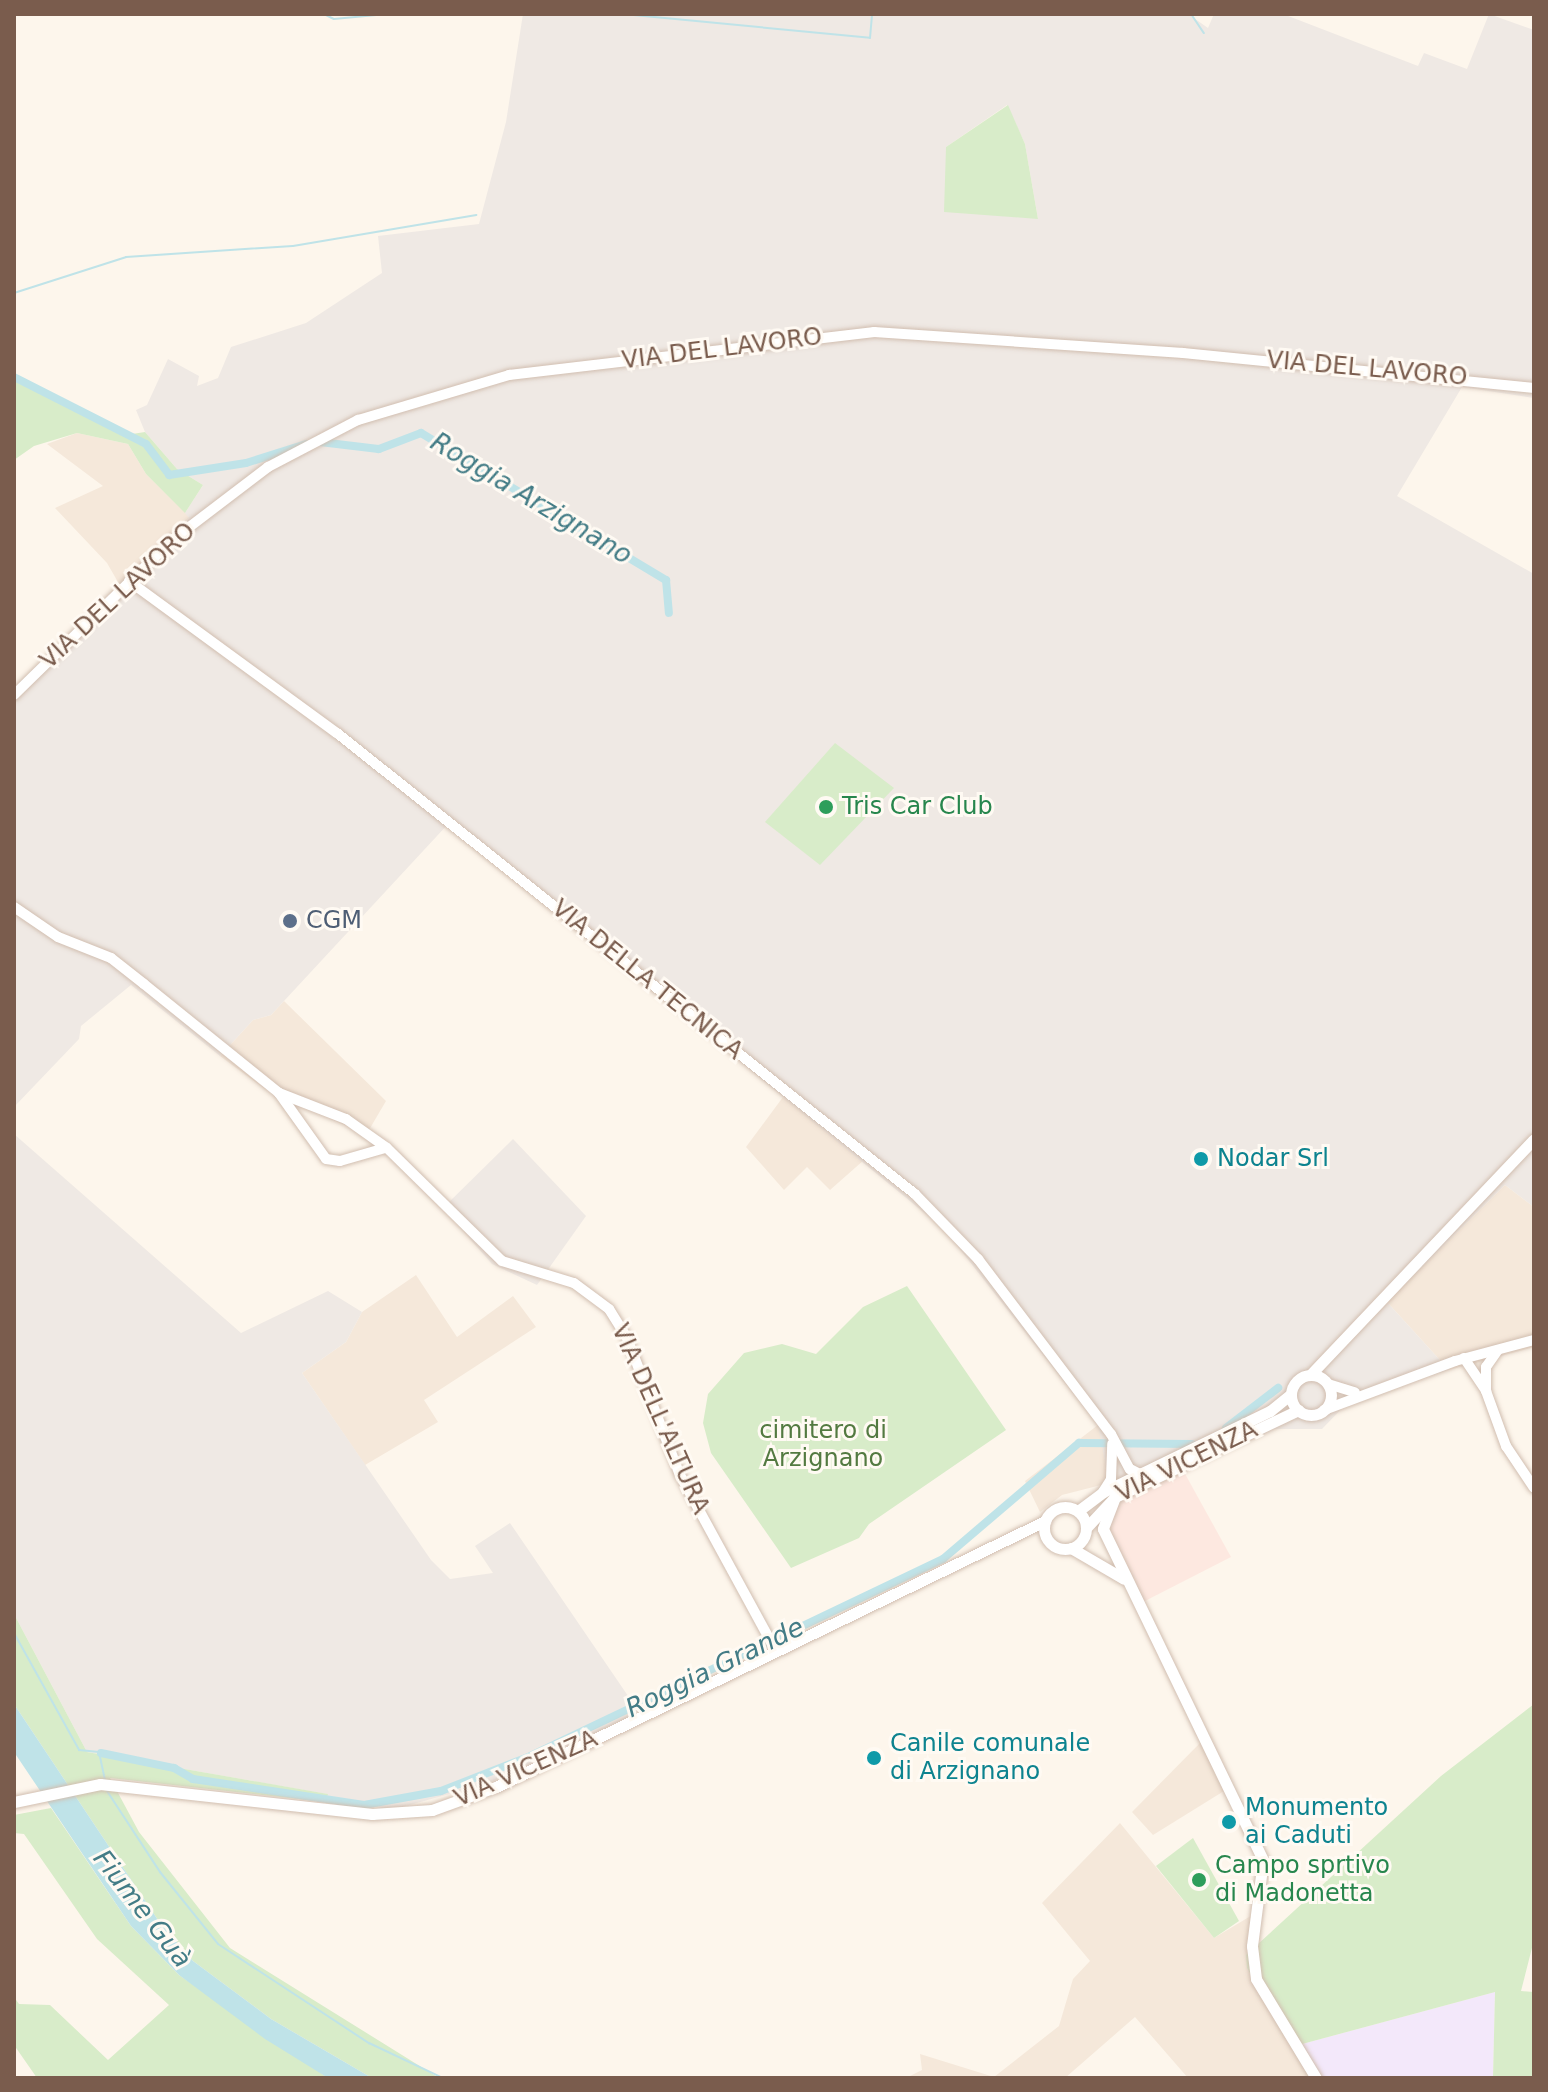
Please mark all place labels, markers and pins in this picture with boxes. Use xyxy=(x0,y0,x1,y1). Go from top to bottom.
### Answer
place label: Tris Car Club xyxy=(842,793,993,821)
marker: Tris Car Club xyxy=(817,798,835,816)
place label: CGM xyxy=(306,907,362,935)
marker: CGM xyxy=(281,912,299,930)
place label: Nodar Srl xyxy=(1217,1145,1329,1173)
marker: Nodar Srl xyxy=(1192,1150,1210,1168)
place label: Canile comunale di Arzignano xyxy=(890,1730,1090,1786)
marker: Canile comunale di Arzignano xyxy=(865,1749,883,1767)
place label: Monumento ai Caduti xyxy=(1245,1794,1388,1850)
marker: Monumento ai Caduti xyxy=(1220,1813,1238,1831)
place label: Campo sprtivo di Madonetta xyxy=(1215,1852,1390,1908)
marker: Campo sprtivo di Madonetta xyxy=(1190,1871,1208,1889)

